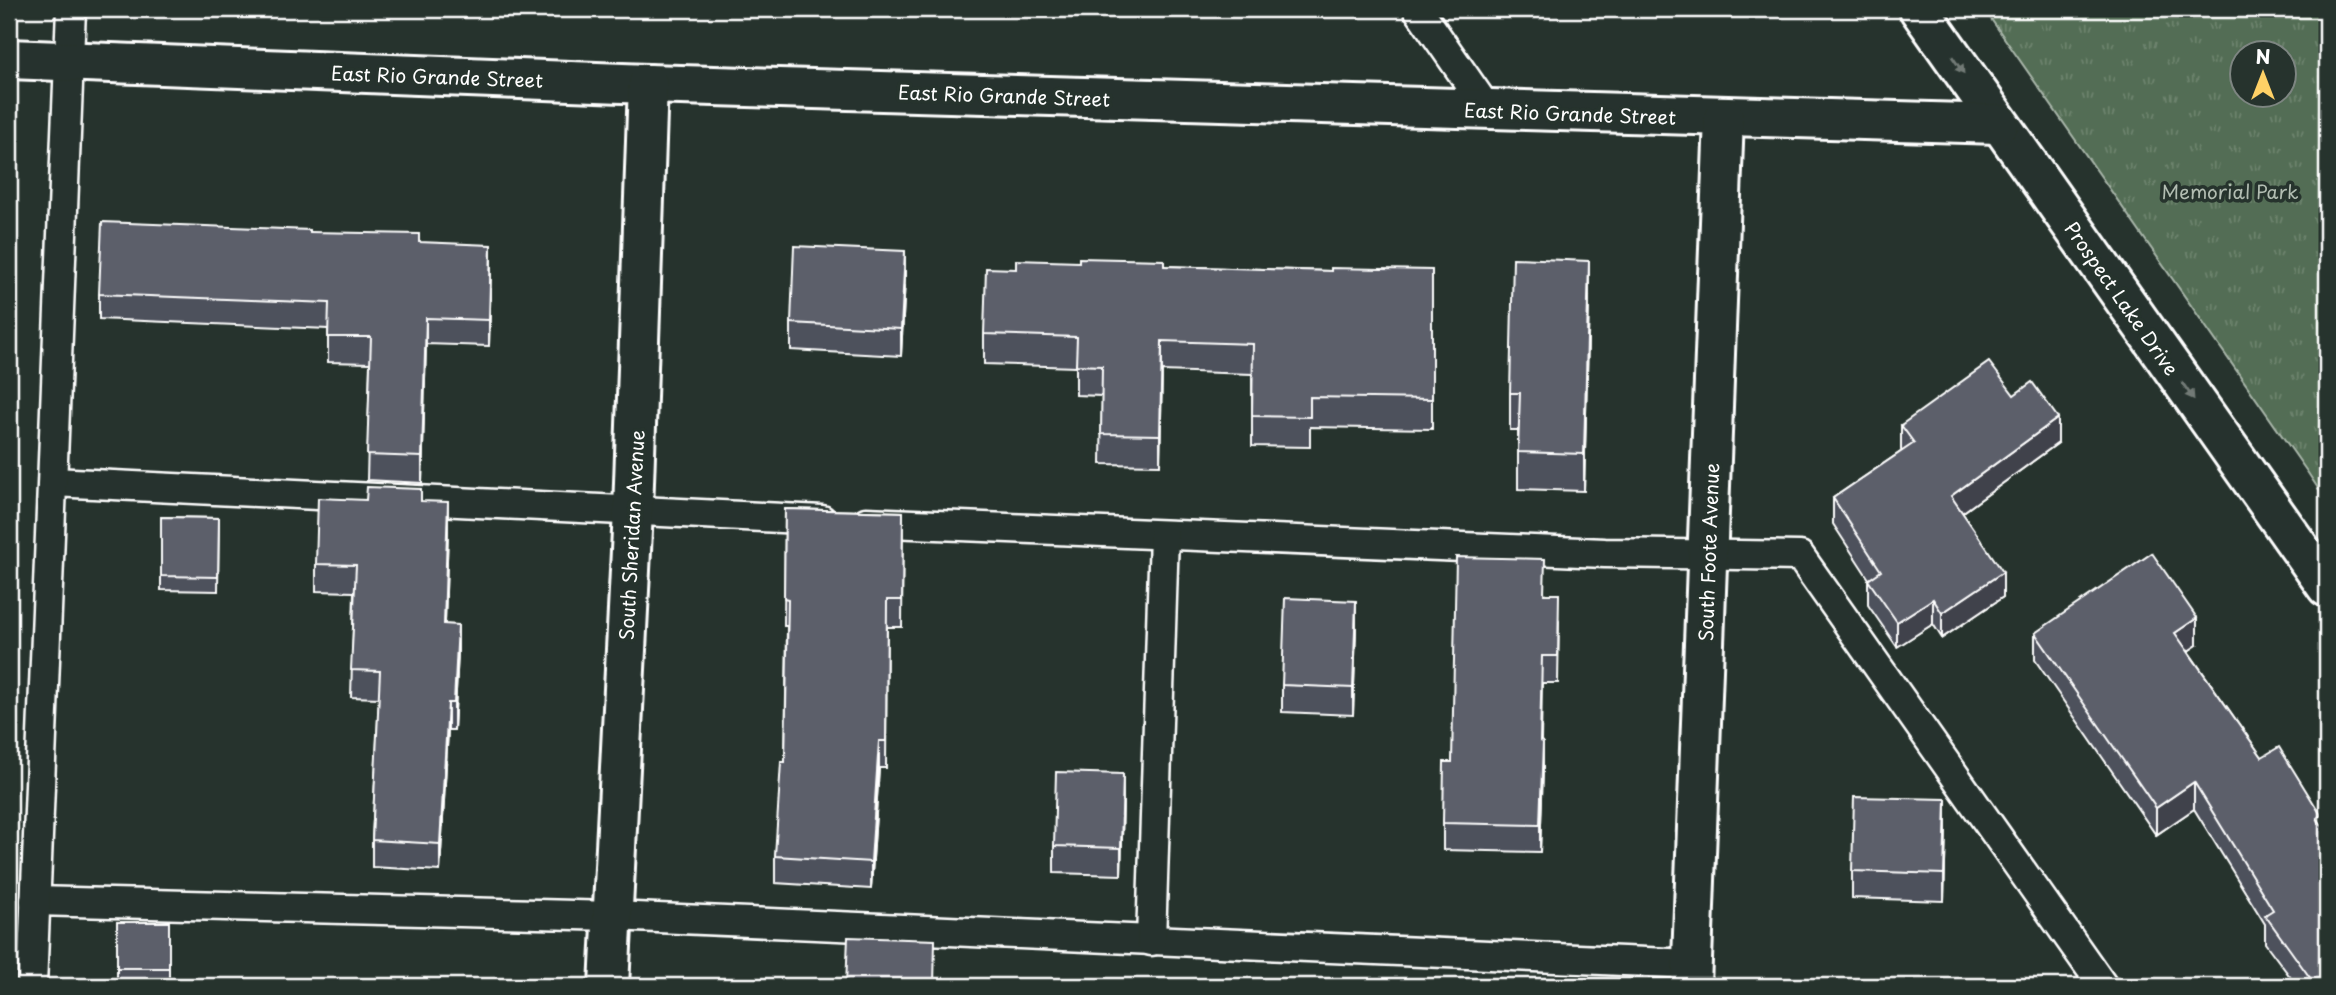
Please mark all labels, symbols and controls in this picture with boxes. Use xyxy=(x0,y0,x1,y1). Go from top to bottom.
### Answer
north arrow xyxy=(2228,38,2298,108)
text: N xyxy=(2255,42,2271,70)
one-way arrow xyxy=(1951,56,1965,74)
street label: East Rio Grande Street xyxy=(331,58,544,94)
street label: East Rio Grande Street xyxy=(898,77,1111,113)
street label: East Rio Grande Street xyxy=(1464,95,1677,131)
park label: Memorial Park xyxy=(2162,177,2299,205)
street label: Prospect Lake Drive xyxy=(2058,215,2186,381)
one-way arrow xyxy=(2181,382,2195,400)
street label: South Sheridan Avenue xyxy=(612,429,650,641)
street label: South Foote Avenue xyxy=(1691,462,1725,642)

